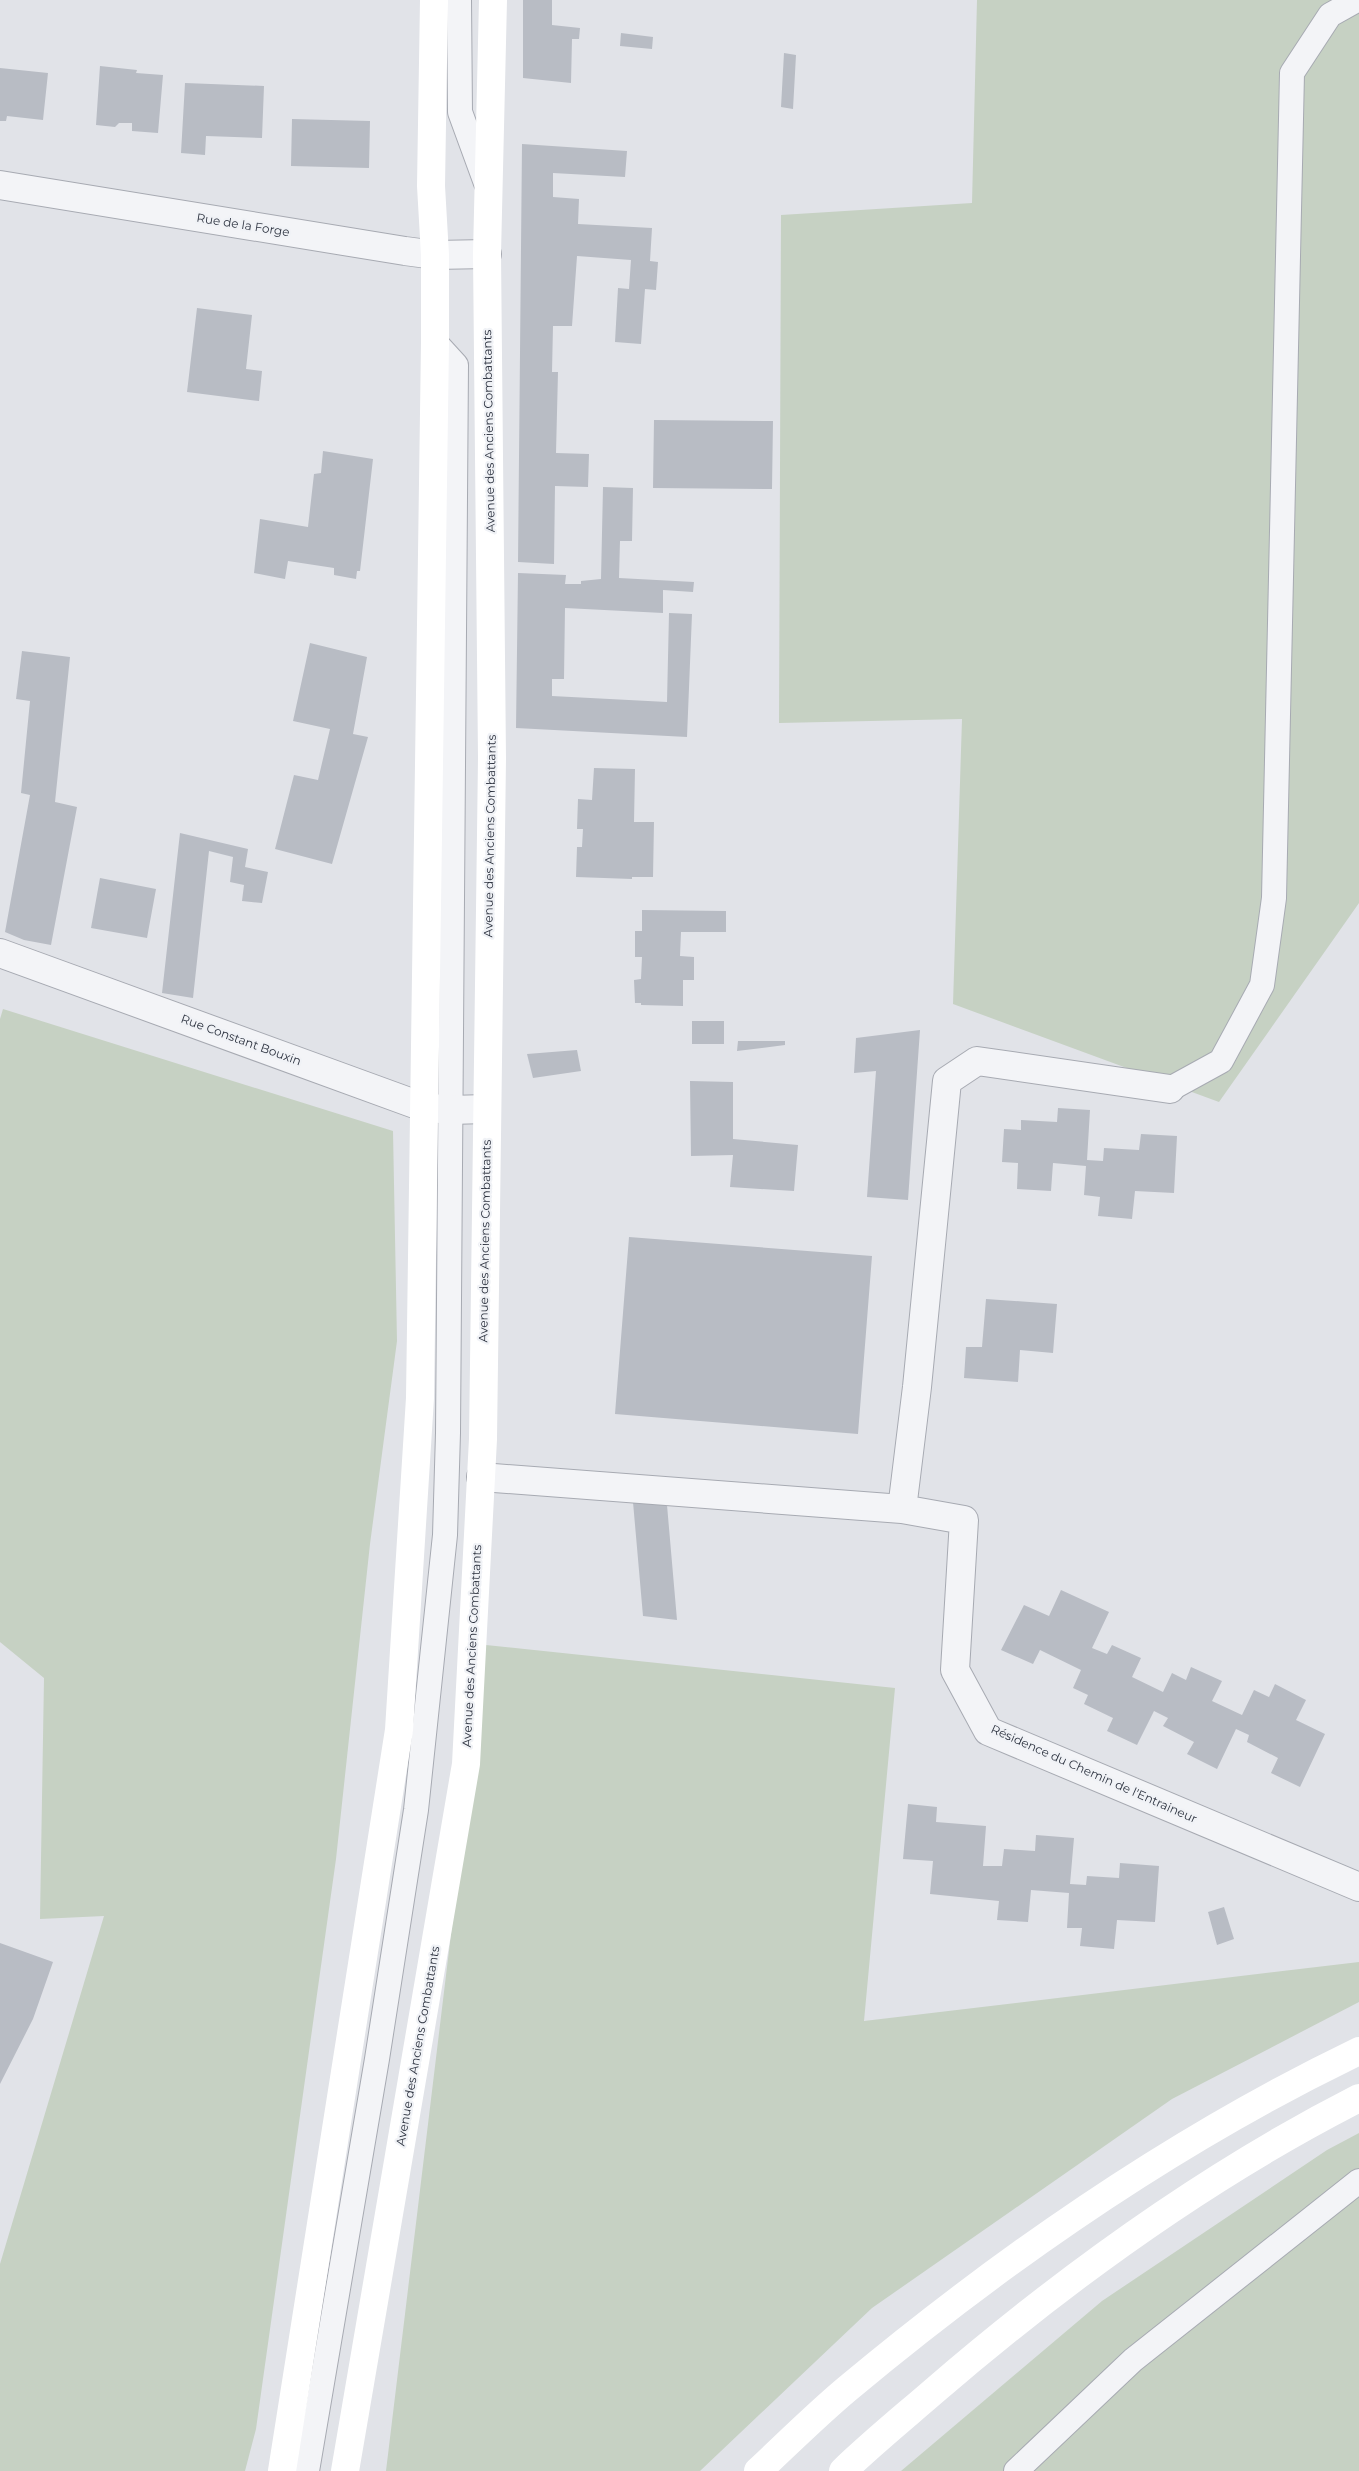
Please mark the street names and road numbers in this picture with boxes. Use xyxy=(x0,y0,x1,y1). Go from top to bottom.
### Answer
street label: Rue de la Forge xyxy=(195,210,291,239)
street label: Avenue des Anciens Combattants xyxy=(479,329,498,532)
street label: Avenue des Anciens Combattants xyxy=(480,734,499,937)
street label: Rue Constant Bouxin xyxy=(179,1011,303,1068)
street label: Avenue des Anciens Combattants xyxy=(475,1139,494,1342)
street label: Avenue des Anciens Combattants xyxy=(459,1544,484,1748)
street label: Résidence du Chemin de l'Entraineur xyxy=(989,1721,1200,1826)
street label: Avenue des Anciens Combattants xyxy=(393,1945,443,2147)

